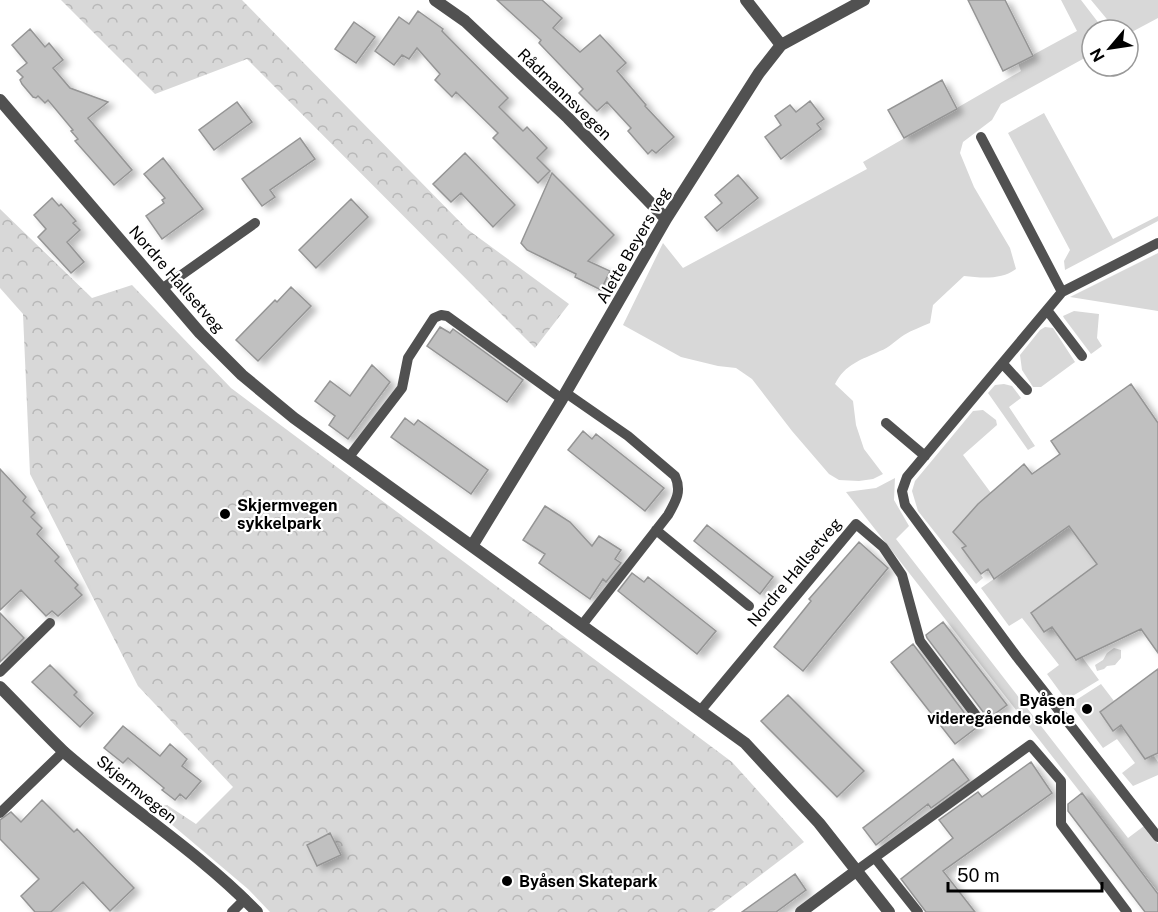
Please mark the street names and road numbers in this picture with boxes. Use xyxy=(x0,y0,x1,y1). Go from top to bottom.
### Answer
street label: Rådmannsvegen xyxy=(514,45,616,144)
street label: Alette Beyers veg xyxy=(592,184,674,307)
street label: Nordre Hallsetveg xyxy=(125,222,228,337)
street label: Nordre Hallsetveg xyxy=(743,514,845,630)
street label: Skjermvegen xyxy=(93,751,181,828)

